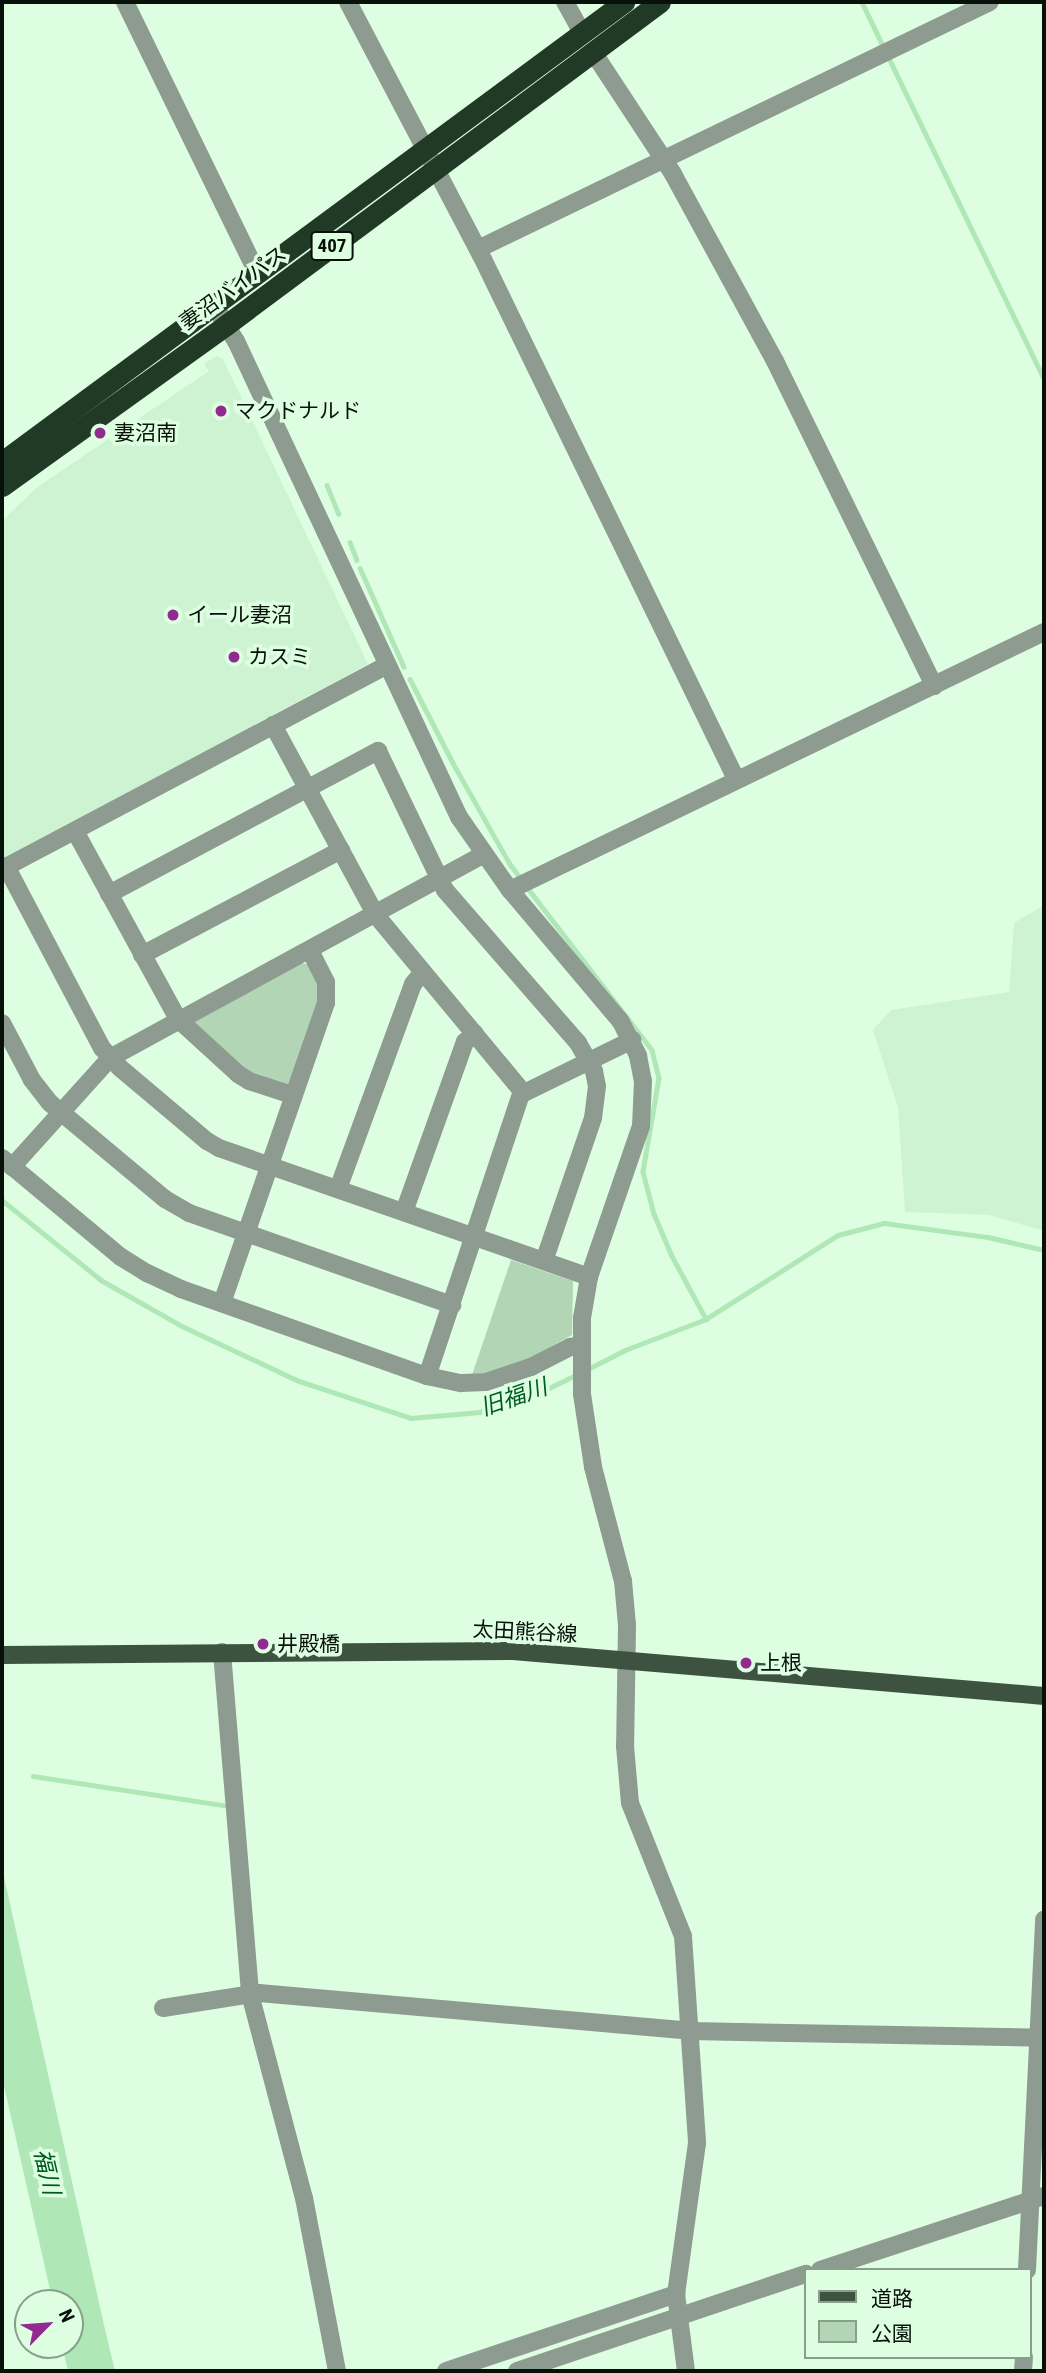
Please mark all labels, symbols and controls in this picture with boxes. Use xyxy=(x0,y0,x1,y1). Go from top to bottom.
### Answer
road number: 407 xyxy=(309,230,355,262)
street label: 妻沼バイパス xyxy=(175,241,291,335)
place label: マクドナルド xyxy=(235,398,361,424)
marker: マクドナルド xyxy=(213,403,229,419)
place label: 妻沼南 xyxy=(114,420,177,446)
marker: 妻沼南 xyxy=(92,425,108,441)
place label: イール妻沼 xyxy=(187,602,292,628)
marker: イール妻沼 xyxy=(165,607,181,623)
place label: カスミ xyxy=(248,644,311,670)
marker: カスミ xyxy=(226,649,242,665)
water label: 旧福川 xyxy=(477,1374,551,1422)
street label: 太田熊谷線 xyxy=(472,1617,578,1647)
place label: 井殿橋 xyxy=(277,1631,340,1657)
marker: 井殿橋 xyxy=(255,1636,271,1652)
place label: 上根 xyxy=(760,1650,802,1676)
marker: 上根 xyxy=(738,1655,754,1671)
water label: 福川 xyxy=(27,2146,65,2198)
legend xyxy=(804,2268,1032,2359)
text: 道路 xyxy=(871,2287,913,2311)
north arrow xyxy=(14,2289,84,2359)
text: N xyxy=(54,2306,80,2326)
text: 公園 xyxy=(871,2322,913,2346)

